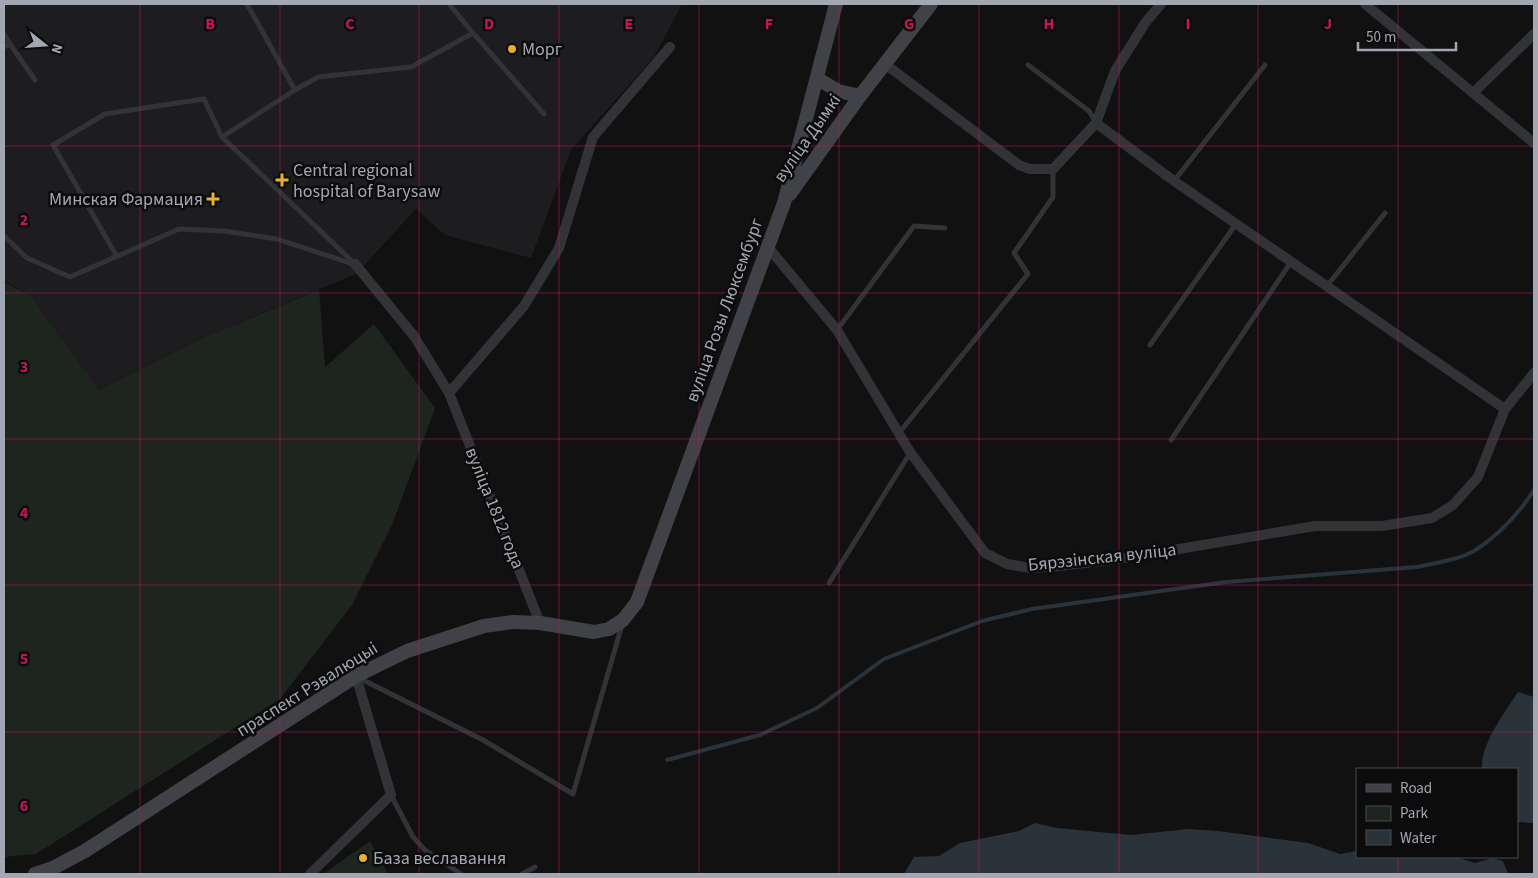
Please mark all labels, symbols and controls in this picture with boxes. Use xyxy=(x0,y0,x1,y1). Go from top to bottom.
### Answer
text: B xyxy=(205,13,215,35)
text: C xyxy=(345,13,355,35)
text: D xyxy=(484,13,494,35)
text: E xyxy=(625,13,633,35)
text: F xyxy=(765,13,773,35)
text: G xyxy=(904,13,914,35)
text: H xyxy=(1044,13,1054,35)
text: I xyxy=(1186,13,1190,35)
text: J xyxy=(1324,13,1332,35)
north arrow xyxy=(20,20,70,70)
scale bar xyxy=(1358,20,1456,52)
text: 50 m xyxy=(1366,27,1396,48)
place label: Морг xyxy=(522,37,562,62)
text: N xyxy=(46,41,67,56)
marker: Морг xyxy=(506,43,518,55)
street label: вуліца Дымкі xyxy=(768,89,847,187)
place label: Central regional hospital of Barysaw xyxy=(293,158,440,204)
marker: Central regional hospital of Barysaw xyxy=(275,173,289,187)
place label: Минская Фармация xyxy=(49,187,203,212)
marker: Минская Фармация xyxy=(207,193,219,205)
text: 2 xyxy=(20,209,28,231)
street label: вуліца Розы Люксембург xyxy=(680,215,769,406)
text: 3 xyxy=(20,356,28,378)
street label: вуліца 1812 года xyxy=(459,444,530,572)
text: 4 xyxy=(20,502,29,524)
street label: Бярэзінская вуліца xyxy=(1027,537,1178,578)
street label: праспект Рэвалюцыі xyxy=(232,636,383,743)
text: 5 xyxy=(20,648,28,670)
legend xyxy=(1356,768,1518,858)
text: Road xyxy=(1400,778,1432,799)
text: 6 xyxy=(20,795,28,817)
text: Park xyxy=(1400,803,1429,824)
text: Water xyxy=(1400,828,1437,849)
place label: База веславання xyxy=(373,846,506,871)
marker: База веславання xyxy=(357,852,369,864)

